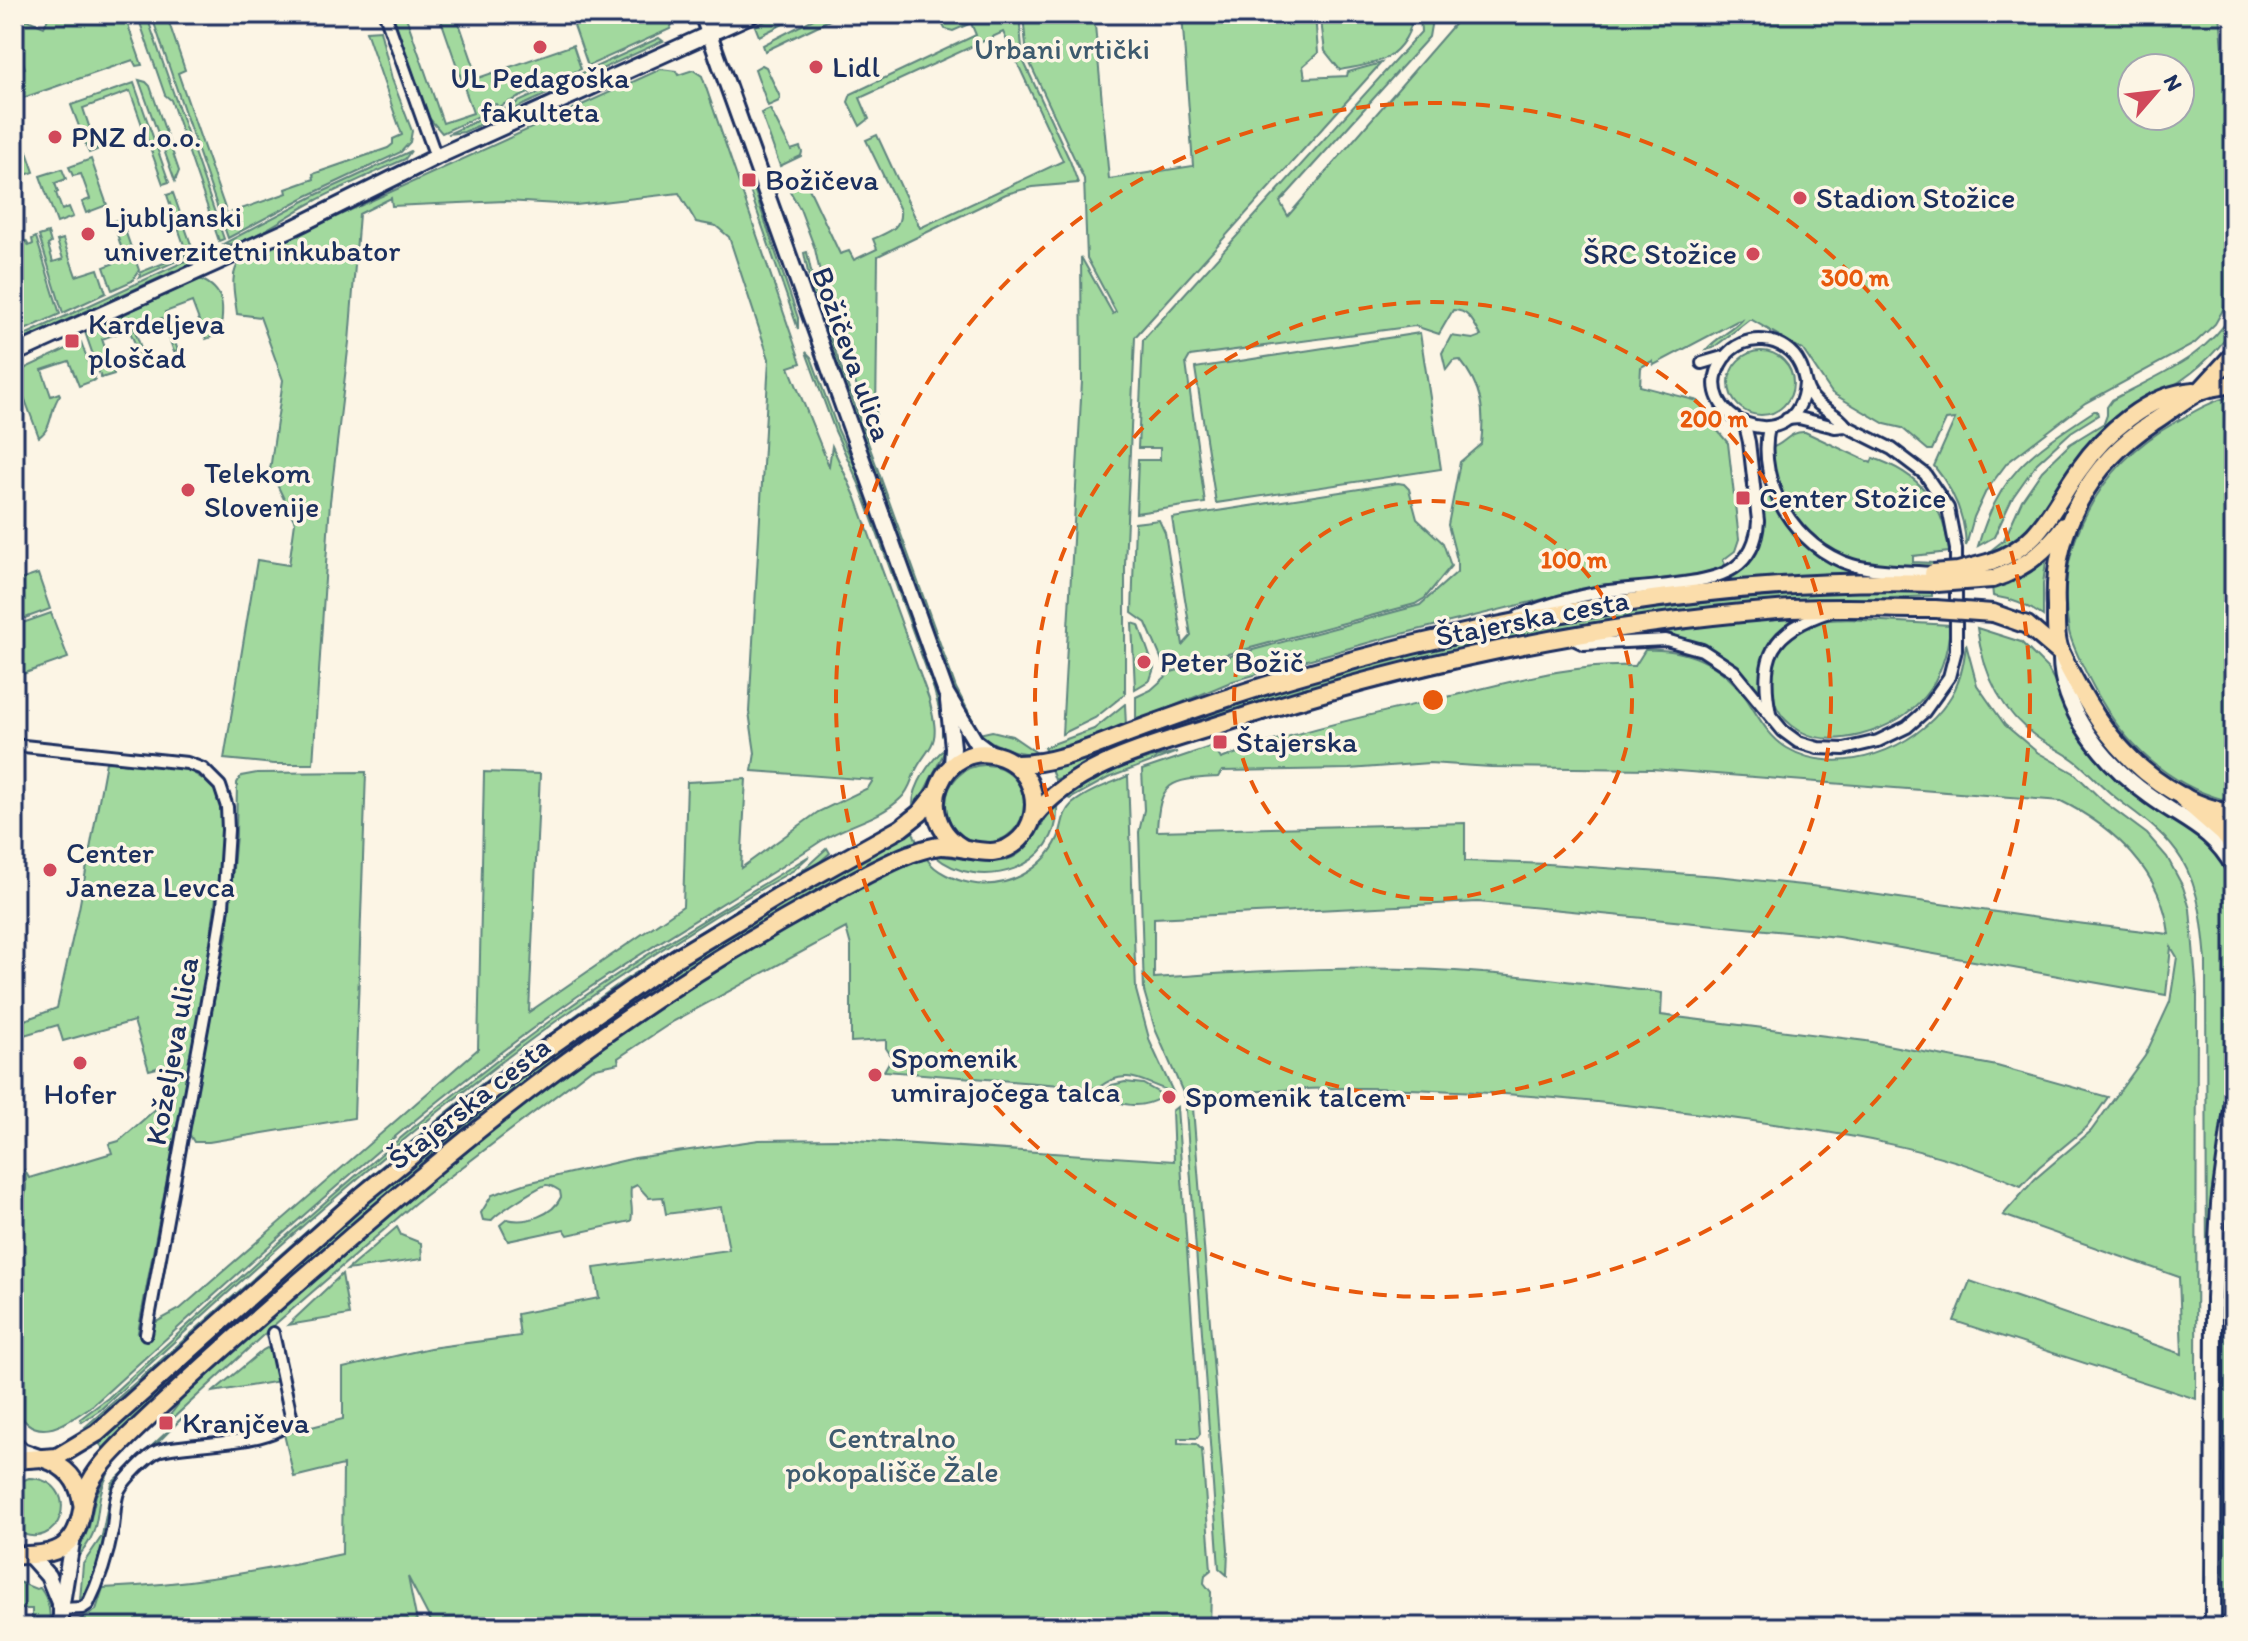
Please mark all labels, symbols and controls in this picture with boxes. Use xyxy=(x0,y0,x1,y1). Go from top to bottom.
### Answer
park label: Urbani vrtički xyxy=(974,30,1150,67)
marker: UL Pedagoška fakulteta xyxy=(531,38,549,56)
place label: Lidl xyxy=(832,48,880,85)
north arrow xyxy=(2116,52,2196,132)
marker: Lidl xyxy=(807,58,825,76)
place label: UL Pedagoška fakulteta xyxy=(450,59,630,130)
text: N xyxy=(2158,70,2189,96)
place label: PNZ d.o.o. xyxy=(71,118,202,155)
marker: PNZ d.o.o. xyxy=(46,128,64,146)
place label: Božičeva xyxy=(765,161,879,198)
marker: Božičeva xyxy=(740,171,758,189)
place label: Stadion Stožice xyxy=(1816,179,2015,216)
marker: Stadion Stožice xyxy=(1791,189,1809,207)
place label: Ljubljanski univerzitetni inkubator xyxy=(104,198,400,269)
marker: Ljubljanski univerzitetni inkubator xyxy=(79,225,97,243)
place label: ŠRC Stožice xyxy=(1583,235,1737,272)
marker: ŠRC Stožice xyxy=(1744,245,1762,263)
street label: Božičeva ulica xyxy=(804,262,901,446)
text: 300 m xyxy=(1821,263,1890,292)
place label: Kardeljeva ploščad xyxy=(88,305,225,376)
marker: Kardeljeva ploščad xyxy=(63,332,81,350)
text: 200 m xyxy=(1680,404,1749,433)
place label: Telekom Slovenije xyxy=(204,454,319,525)
place label: Center Stožice xyxy=(1759,479,1947,516)
marker: Telekom Slovenije xyxy=(179,481,197,499)
marker: Center Stožice xyxy=(1734,489,1752,507)
text: 100 m xyxy=(1541,545,1608,574)
street label: Štajerska cesta xyxy=(1432,581,1632,654)
place label: Peter Božič xyxy=(1160,643,1304,680)
marker: Peter Božič xyxy=(1135,653,1153,671)
centre of rings xyxy=(1419,686,1447,714)
place label: Štajerska xyxy=(1236,723,1358,760)
marker: Štajerska xyxy=(1211,733,1229,751)
place label: Center Janeza Levca xyxy=(66,834,235,905)
marker: Center Janeza Levca xyxy=(41,861,59,879)
street label: Koželjeva ulica xyxy=(137,953,206,1148)
street label: Štajerska cesta xyxy=(380,1028,558,1178)
place label: Spomenik umirajočega talca xyxy=(891,1039,1121,1110)
marker: Hofer xyxy=(71,1054,89,1072)
marker: Spomenik umirajočega talca xyxy=(866,1066,884,1084)
place label: Hofer xyxy=(44,1075,117,1112)
place label: Spomenik talcem xyxy=(1185,1078,1406,1115)
marker: Spomenik talcem xyxy=(1160,1088,1178,1106)
place label: Kranjčeva xyxy=(182,1404,310,1441)
marker: Kranjčeva xyxy=(157,1414,175,1432)
park label: Centralno pokopališče Žale xyxy=(785,1419,999,1490)

